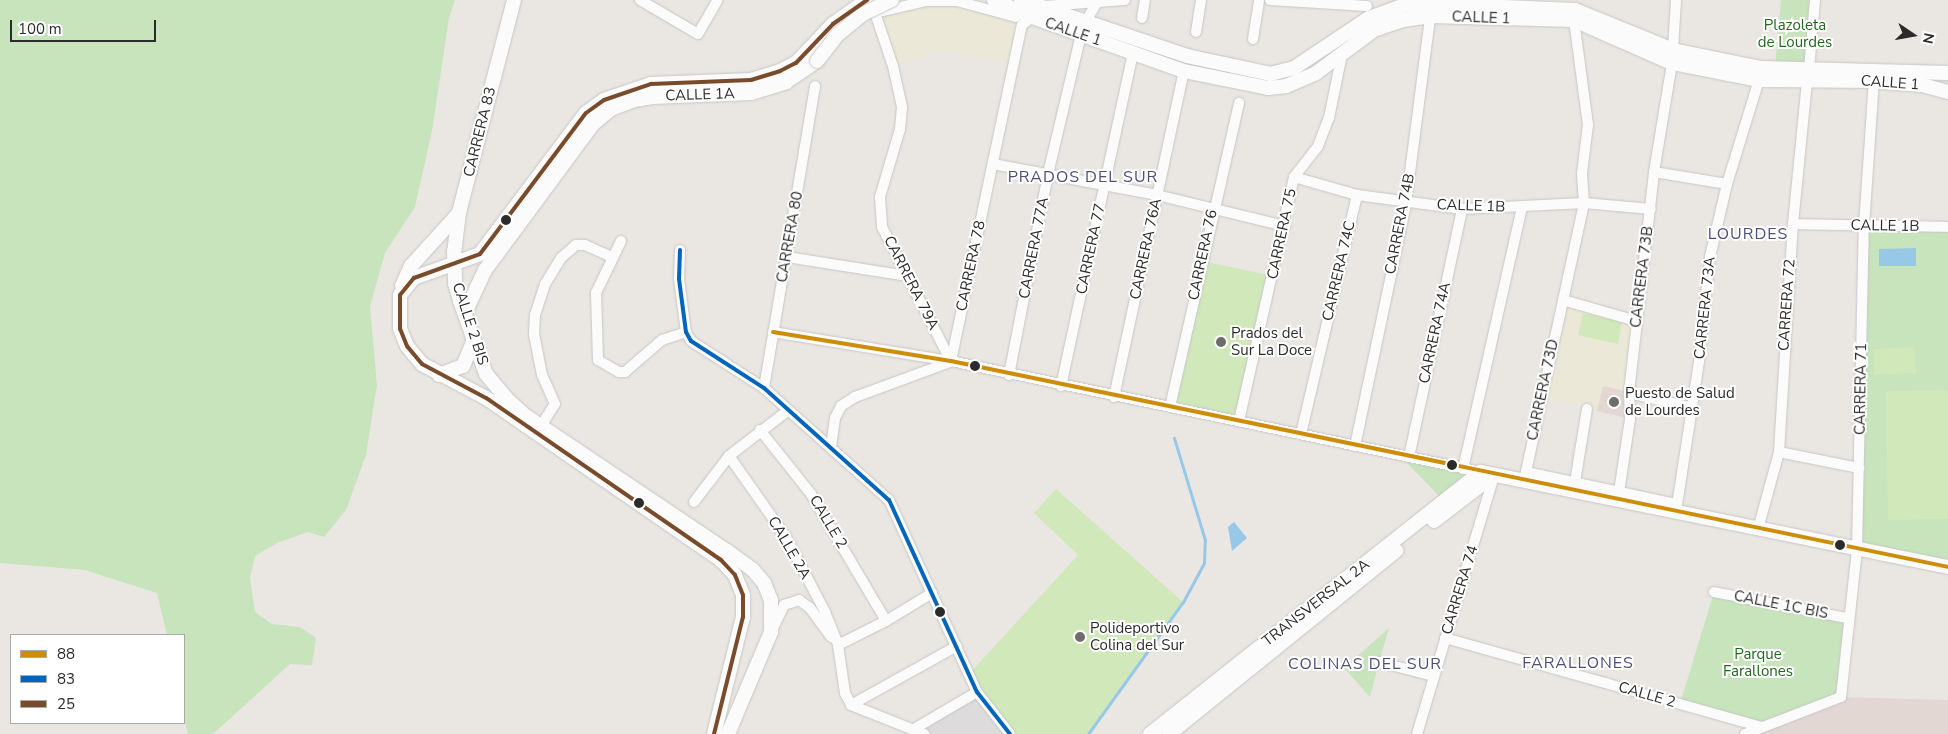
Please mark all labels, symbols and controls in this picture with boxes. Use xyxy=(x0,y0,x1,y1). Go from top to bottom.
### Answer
street label: CALLE 1 xyxy=(1451,8,1511,28)
scale bar xyxy=(12,10,159,42)
north arrow xyxy=(1888,10,1938,60)
street label: CALLE 1 xyxy=(1042,14,1104,50)
park label: Plazoleta de Lourdes xyxy=(1758,16,1832,51)
text: 100 m xyxy=(18,19,62,39)
text: N xyxy=(1918,31,1939,45)
street label: CALLE 1 xyxy=(1860,72,1920,94)
street label: CARRERA 83 xyxy=(460,85,500,179)
street label: CALLE 1A xyxy=(665,85,735,105)
district label: PRADOS DEL SUR xyxy=(1006,167,1160,187)
street label: CARRERA 74B xyxy=(1381,172,1419,276)
street label: CARRERA 75 xyxy=(1264,187,1300,281)
street label: CARRERA 80 xyxy=(773,190,807,284)
street label: CARRERA 77A xyxy=(1015,196,1053,300)
street label: CALLE 1B xyxy=(1436,196,1506,216)
street label: CARRERA 76A xyxy=(1126,197,1166,301)
street label: CARRERA 77 xyxy=(1073,202,1109,296)
street label: CARRERA 76 xyxy=(1185,208,1221,302)
unlabelled marker xyxy=(501,215,511,225)
street label: CALLE 1B xyxy=(1850,216,1920,236)
street label: CARRERA 78 xyxy=(953,219,989,313)
street label: CARRERA 74C xyxy=(1319,219,1359,323)
district label: LOURDES xyxy=(1707,224,1789,244)
street label: CARRERA 73B xyxy=(1627,225,1657,329)
street label: CARRERA 79A xyxy=(880,233,942,333)
street label: CARRERA 73A xyxy=(1691,256,1719,360)
street label: CARRERA 72 xyxy=(1775,258,1799,352)
street label: CALLE 2 BIS xyxy=(448,280,492,368)
street label: CARRERA 74A xyxy=(1415,281,1455,385)
place label: Prados del Sur La Doce xyxy=(1231,324,1312,359)
marker: Prados del Sur La Doce xyxy=(1215,336,1227,348)
street label: CARRERA 73D xyxy=(1523,338,1563,442)
street label: CARRERA 71 xyxy=(1851,343,1871,435)
unlabelled marker xyxy=(970,361,980,371)
place label: Puesto de Salud de Lourdes xyxy=(1625,384,1735,419)
marker: Puesto de Salud de Lourdes xyxy=(1607,395,1621,409)
unlabelled marker xyxy=(1447,460,1457,470)
street label: CALLE 2 xyxy=(805,492,851,552)
unlabelled marker xyxy=(634,498,644,508)
street label: CALLE 2A xyxy=(764,513,814,583)
unlabelled marker xyxy=(1835,540,1845,550)
street label: CARRERA 74 xyxy=(1438,543,1482,637)
street label: TRANSVERSAL 2A xyxy=(1259,556,1373,650)
street label: CALLE 1C BIS xyxy=(1732,587,1830,623)
unlabelled marker xyxy=(935,607,945,617)
place label: Polideportivo Colina del Sur xyxy=(1090,619,1184,654)
marker: Polideportivo Colina del Sur xyxy=(1074,631,1086,643)
legend xyxy=(10,634,185,724)
text: 88 xyxy=(57,644,75,664)
park label: Parque Farallones xyxy=(1723,645,1793,680)
district label: FARALLONES xyxy=(1521,653,1635,673)
district label: COLINAS DEL SUR xyxy=(1286,654,1444,674)
text: 83 xyxy=(57,669,75,689)
street label: CALLE 2 xyxy=(1616,678,1678,712)
text: 25 xyxy=(57,694,75,714)

